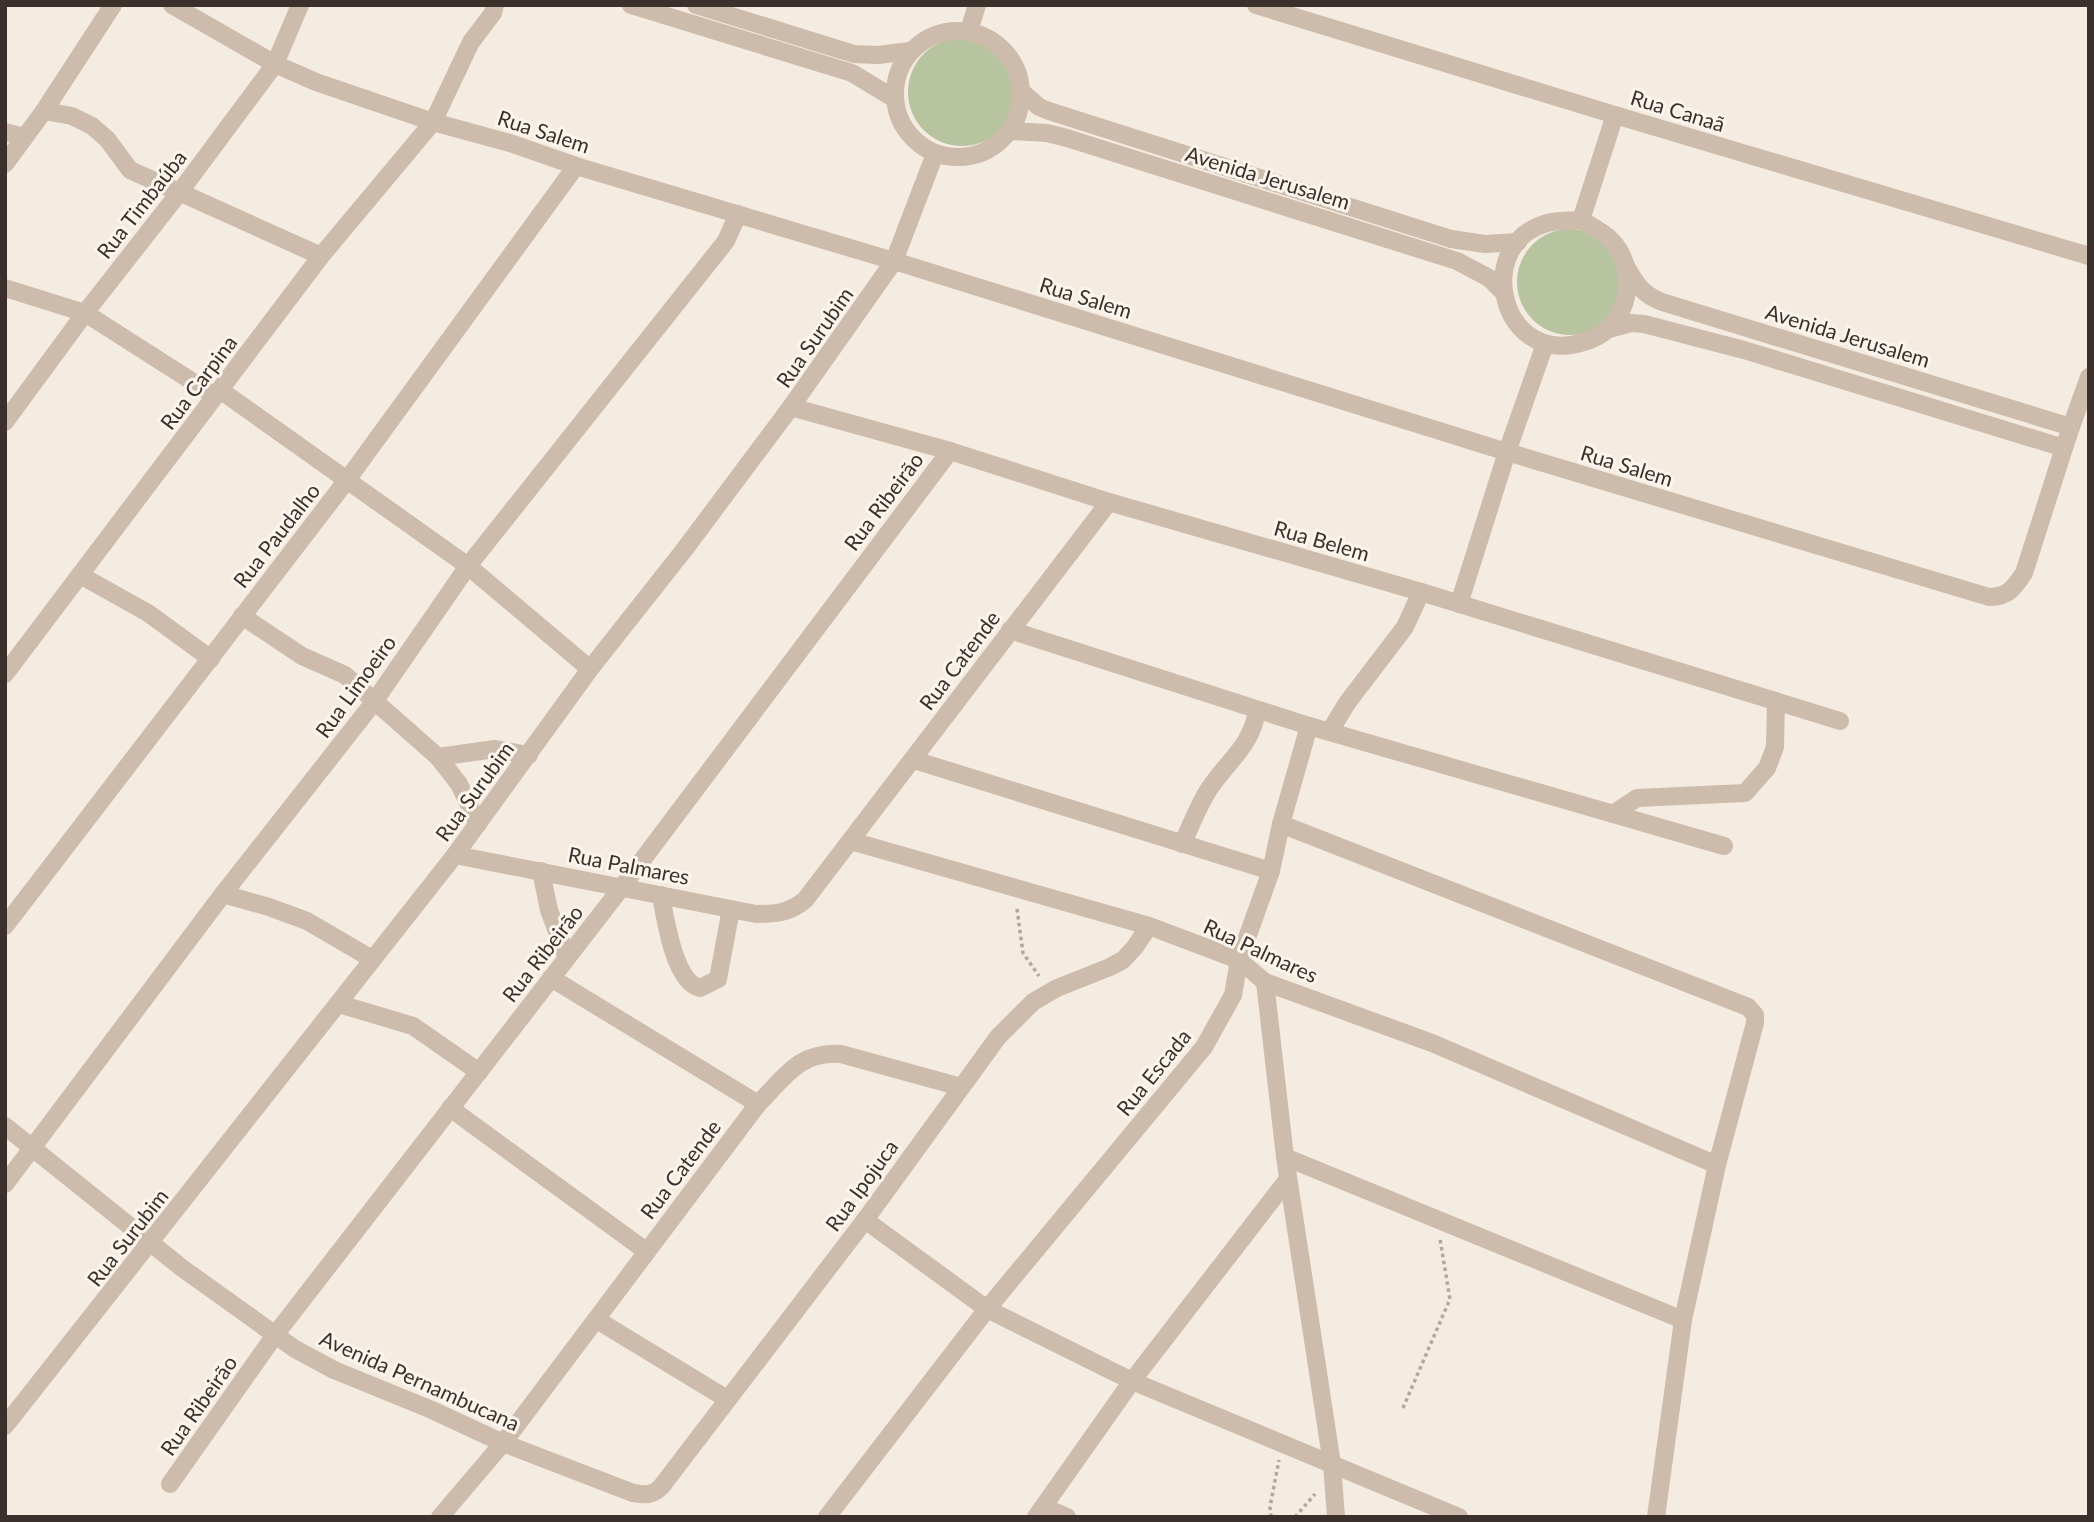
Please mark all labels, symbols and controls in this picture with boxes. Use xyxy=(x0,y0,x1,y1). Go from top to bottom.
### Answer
street label: Rua Canaã xyxy=(1628,84,1728,136)
street label: Rua Salem xyxy=(495,104,593,158)
street label: Avenida Jerusalem xyxy=(1183,140,1353,214)
street label: Rua Timbaúba xyxy=(91,145,191,263)
street label: Rua Salem xyxy=(1037,271,1135,323)
street label: Rua Surubim xyxy=(770,282,858,392)
street label: Avenida Jerusalem xyxy=(1763,298,1933,372)
street label: Rua Carpina xyxy=(155,330,241,434)
street label: Rua Salem xyxy=(1578,439,1676,491)
street label: Rua Ribeirão xyxy=(838,447,928,555)
street label: Rua Paudalho xyxy=(228,478,325,592)
street label: Rua Belem xyxy=(1271,514,1373,566)
street label: Rua Catende xyxy=(914,605,1004,715)
street label: Rua Limoeiro xyxy=(309,630,401,742)
street label: Rua Surubim xyxy=(430,737,518,845)
street label: Rua Palmares xyxy=(566,841,692,889)
street label: Rua Ribeirão xyxy=(496,900,588,1006)
street label: Rua Palmares xyxy=(1200,913,1322,987)
street label: Rua Escada xyxy=(1111,1024,1195,1120)
street label: Rua Catende xyxy=(635,1114,725,1224)
street label: Rua Ipojuca xyxy=(819,1134,903,1236)
street label: Rua Surubim xyxy=(81,1183,173,1291)
street label: Avenida Pernambucana xyxy=(316,1325,524,1435)
street label: Rua Ribeirão xyxy=(154,1350,242,1460)

